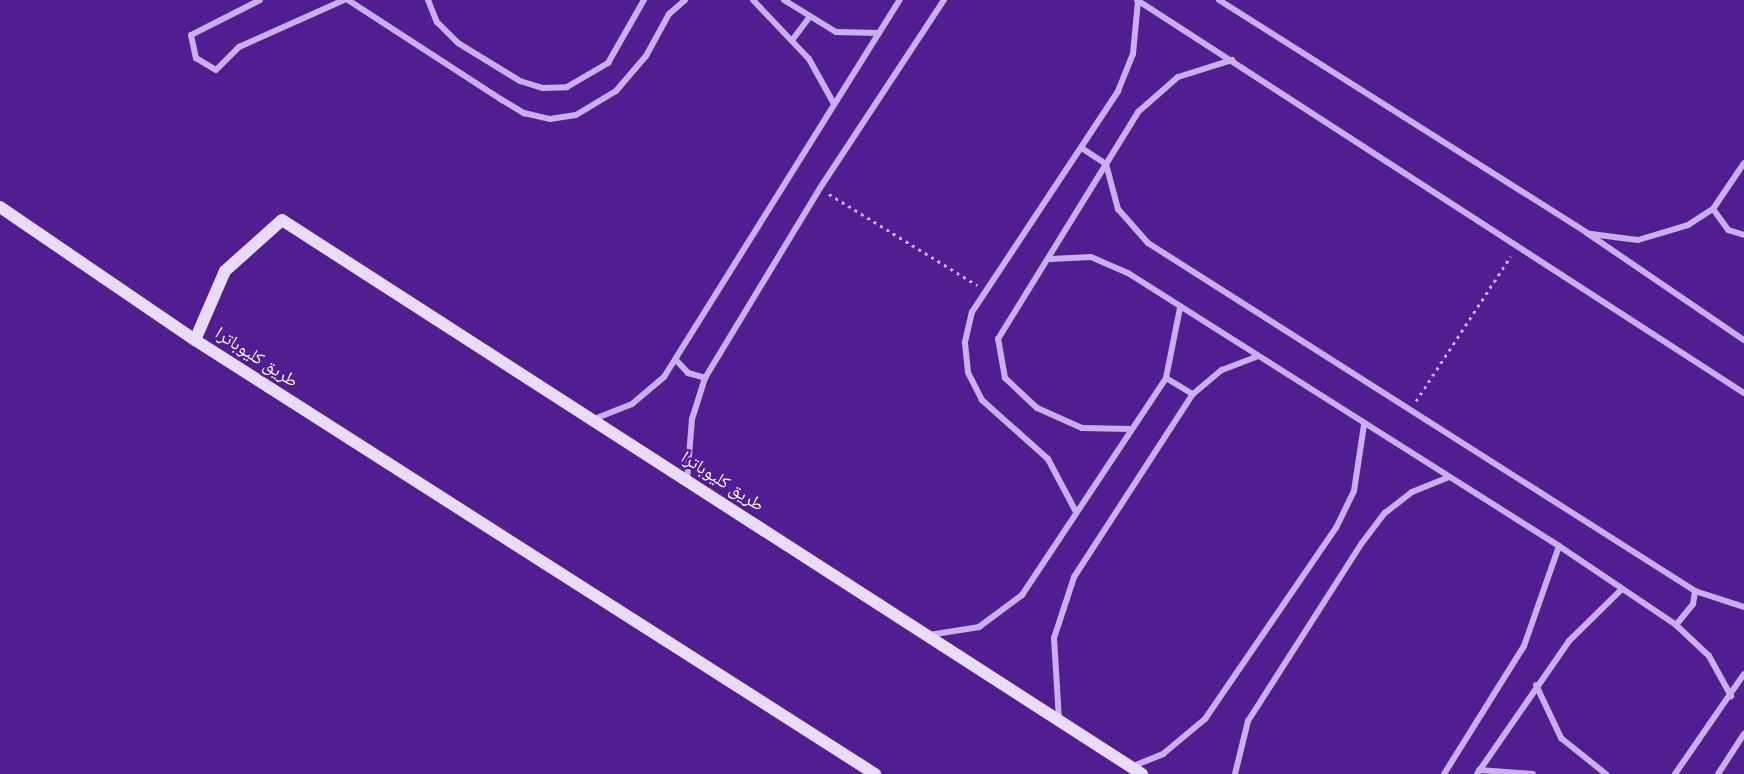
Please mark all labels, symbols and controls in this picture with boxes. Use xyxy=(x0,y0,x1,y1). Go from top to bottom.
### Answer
street label: طريق كليوباترا xyxy=(210,323,302,393)
street label: طريق كليوباترا xyxy=(676,447,768,517)

